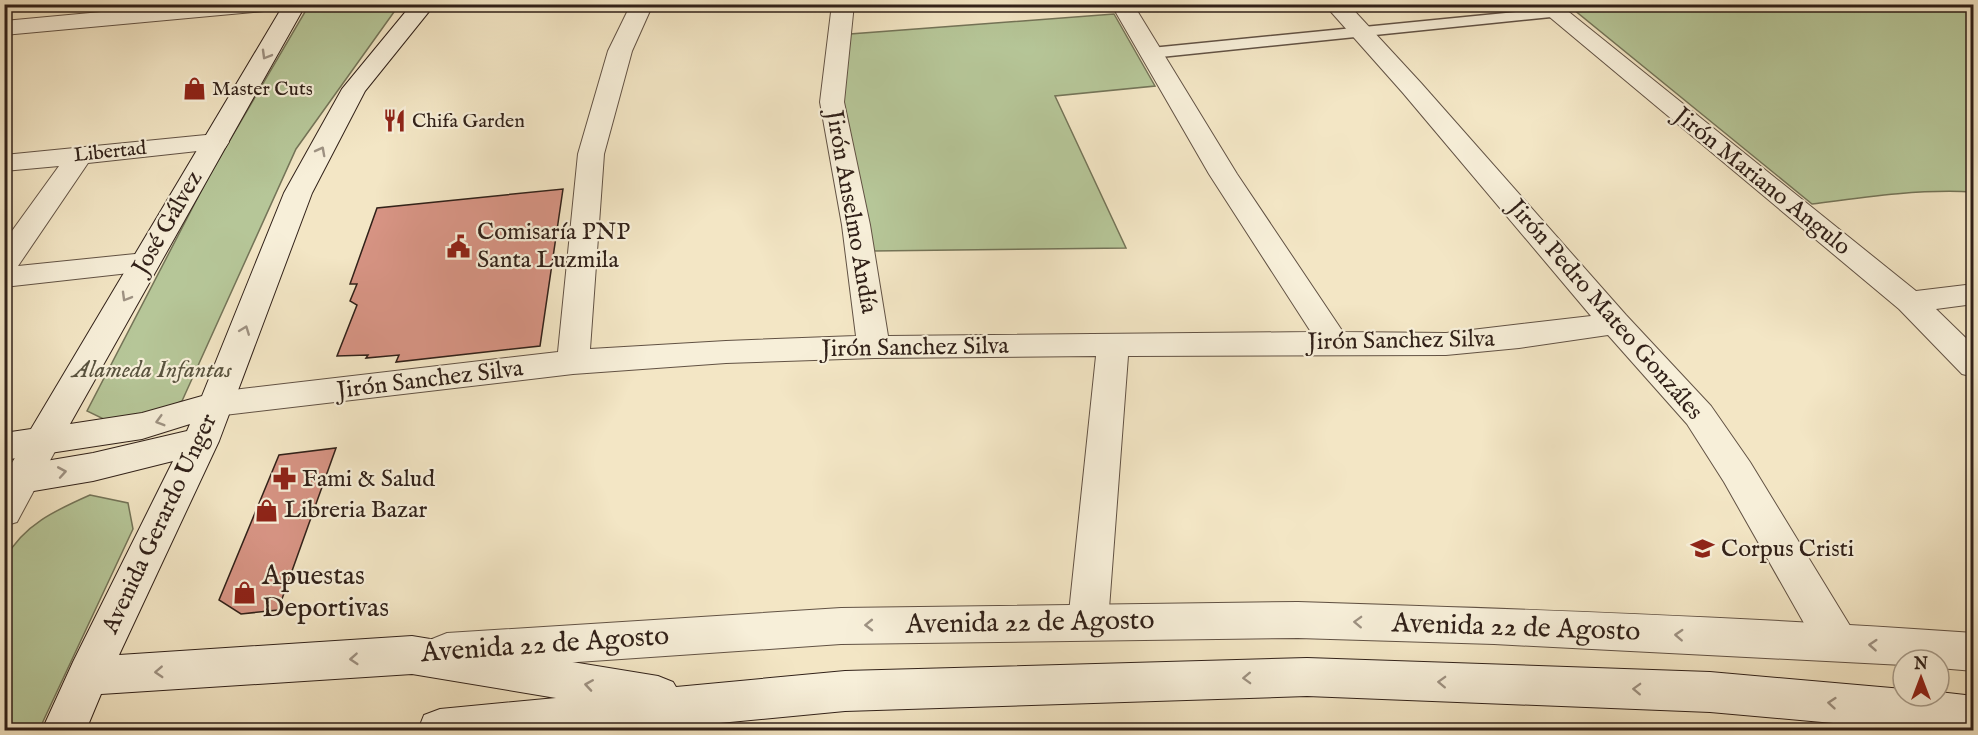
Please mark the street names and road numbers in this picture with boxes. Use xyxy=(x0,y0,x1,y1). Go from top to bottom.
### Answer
street label: Jirón Mariano Angulo xyxy=(1665,99,1857,263)
street label: Jirón Anselmo Andía xyxy=(817,105,884,317)
street label: Libertad xyxy=(72,136,148,168)
street label: José Gálvez xyxy=(124,165,210,283)
street label: Jirón Pedro Mateo Gonzáles xyxy=(1499,191,1709,427)
street label: Jirón Sanchez Silva xyxy=(1304,324,1496,358)
street label: Jirón Sanchez Silva xyxy=(818,331,1010,365)
street label: Jirón Sanchez Silva xyxy=(332,353,526,407)
street label: Avenida Gerardo Unger xyxy=(95,409,225,640)
street label: Avenida 22 de Agosto xyxy=(904,603,1155,643)
street label: Avenida 22 de Agosto xyxy=(1390,606,1641,650)
street label: Avenida 22 de Agosto xyxy=(419,619,670,671)

